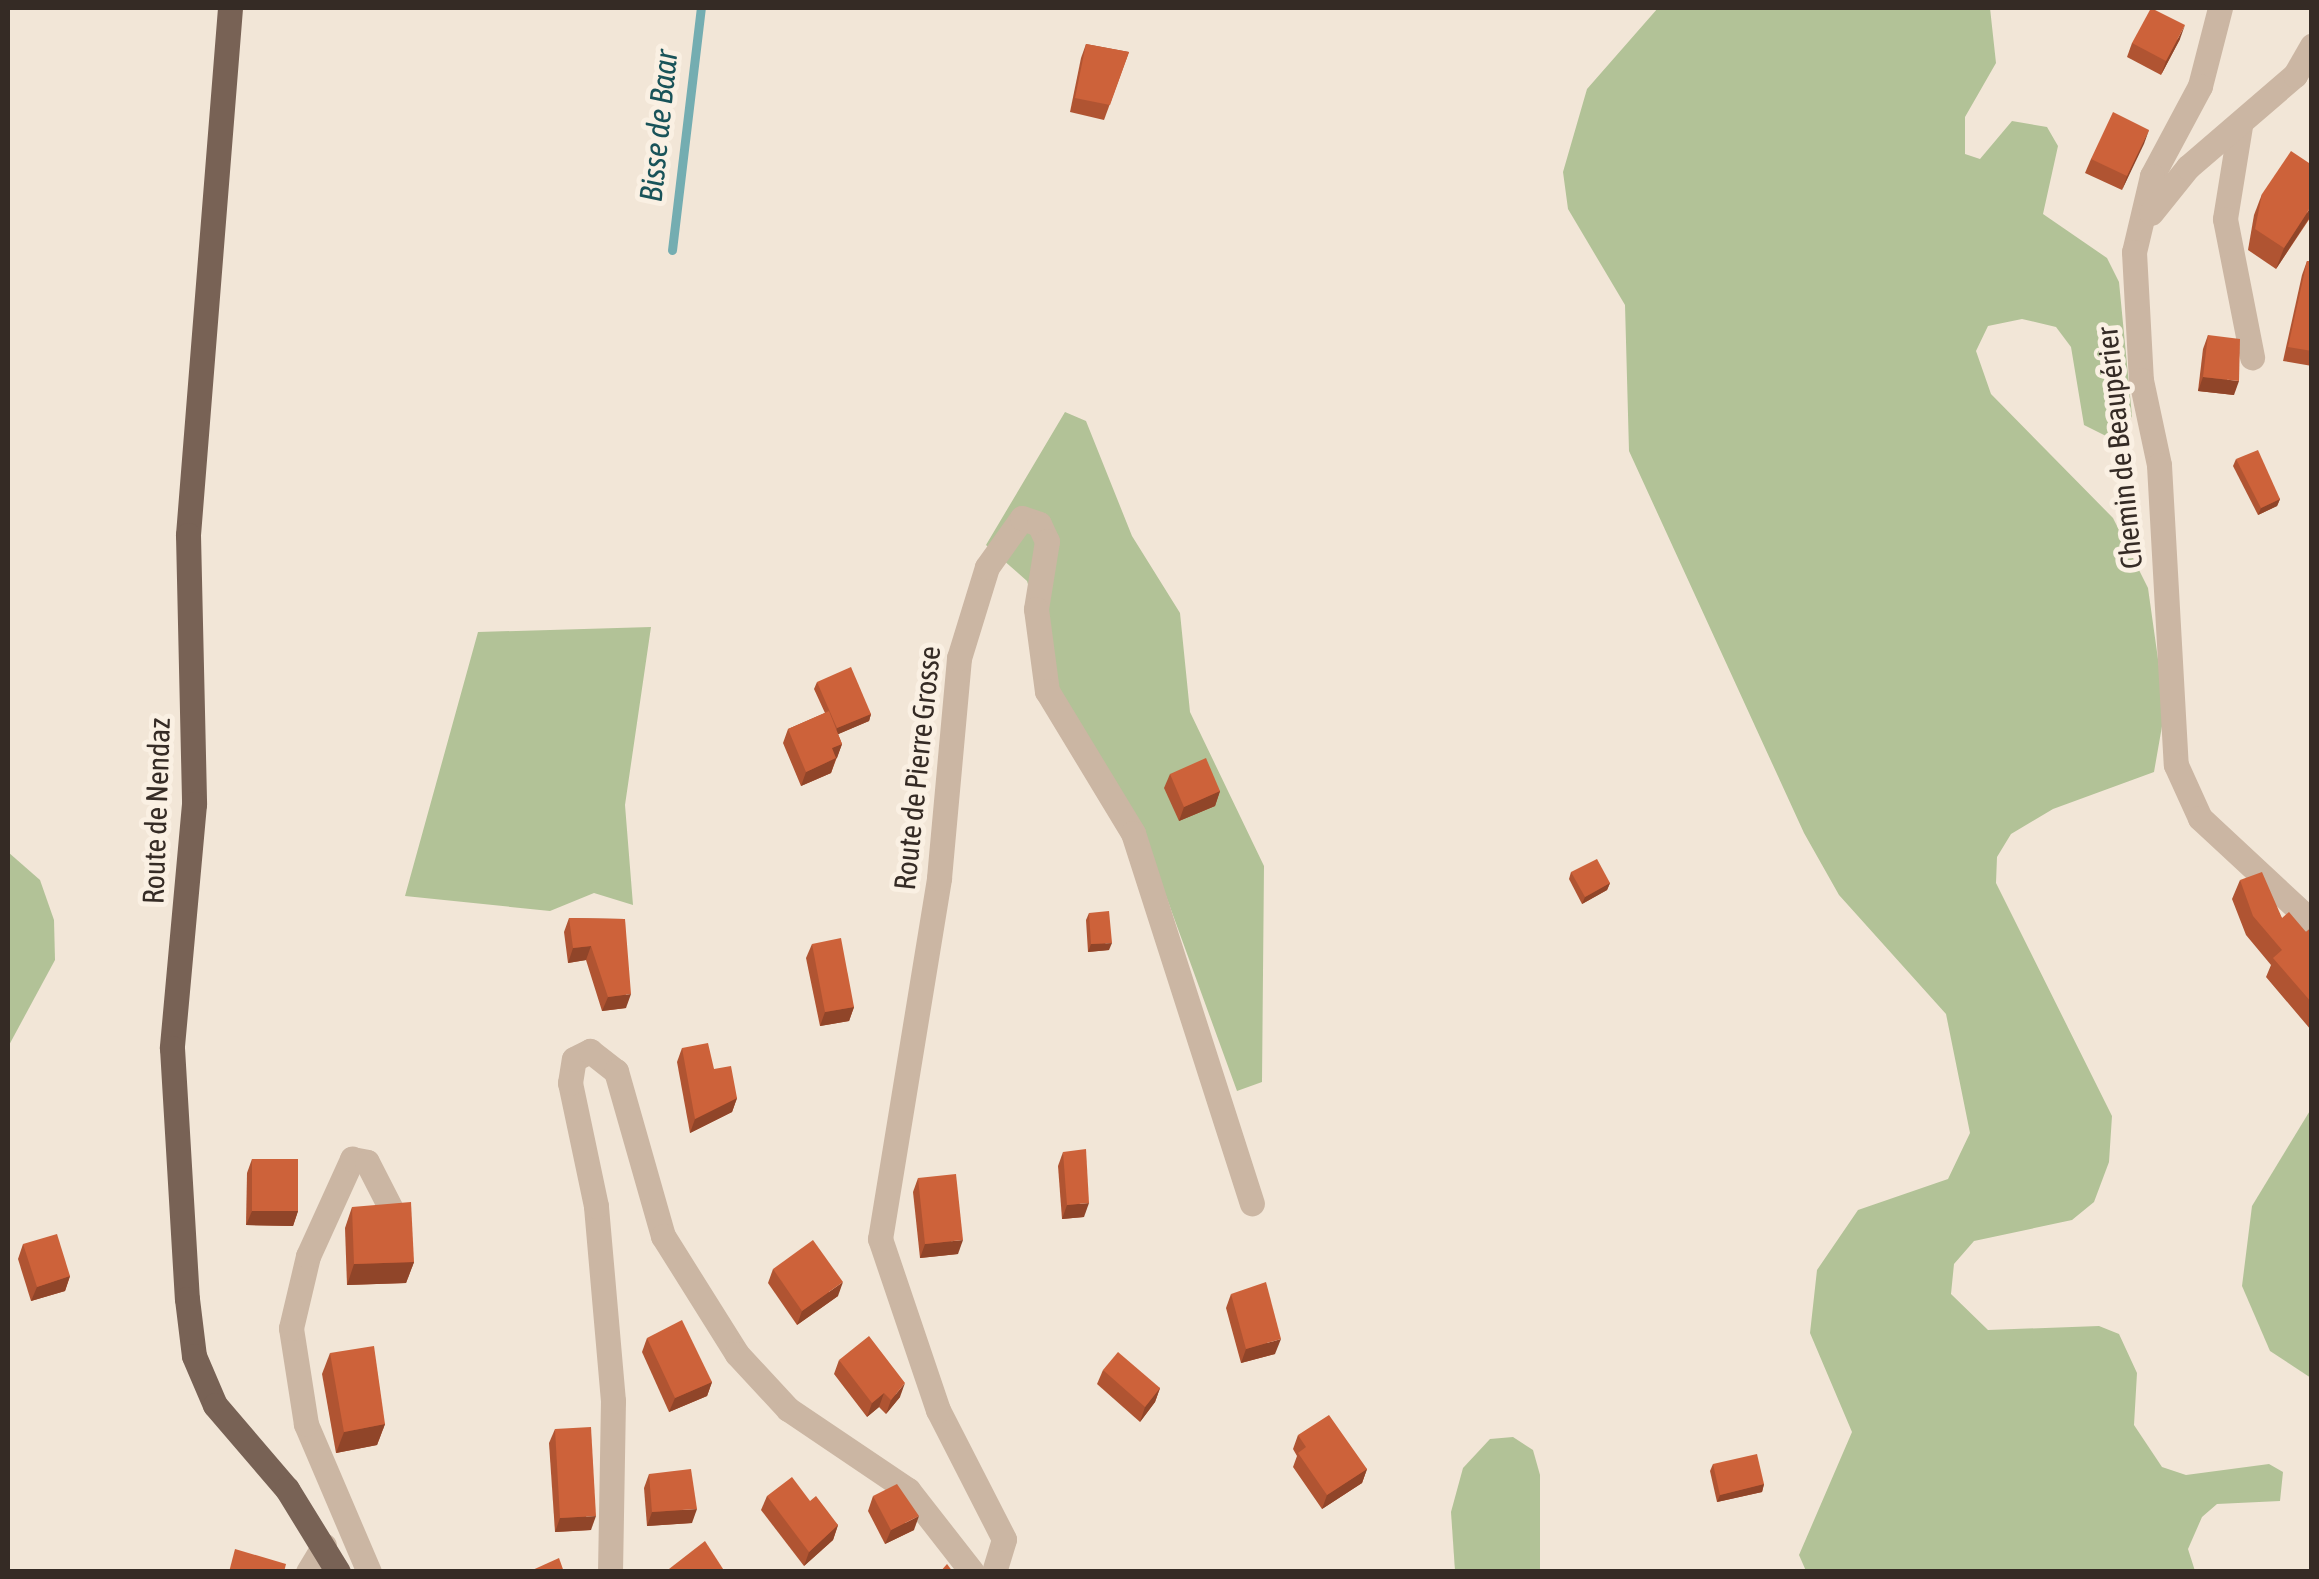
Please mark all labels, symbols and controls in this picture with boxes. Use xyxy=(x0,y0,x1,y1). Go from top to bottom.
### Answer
water label: Bisse de Baar xyxy=(632,48,686,204)
street label: Chemin de Beaupérier xyxy=(2088,325,2150,571)
street label: Route de Pierre Grosse xyxy=(886,644,948,892)
street label: Route de Nendaz xyxy=(135,717,177,905)

